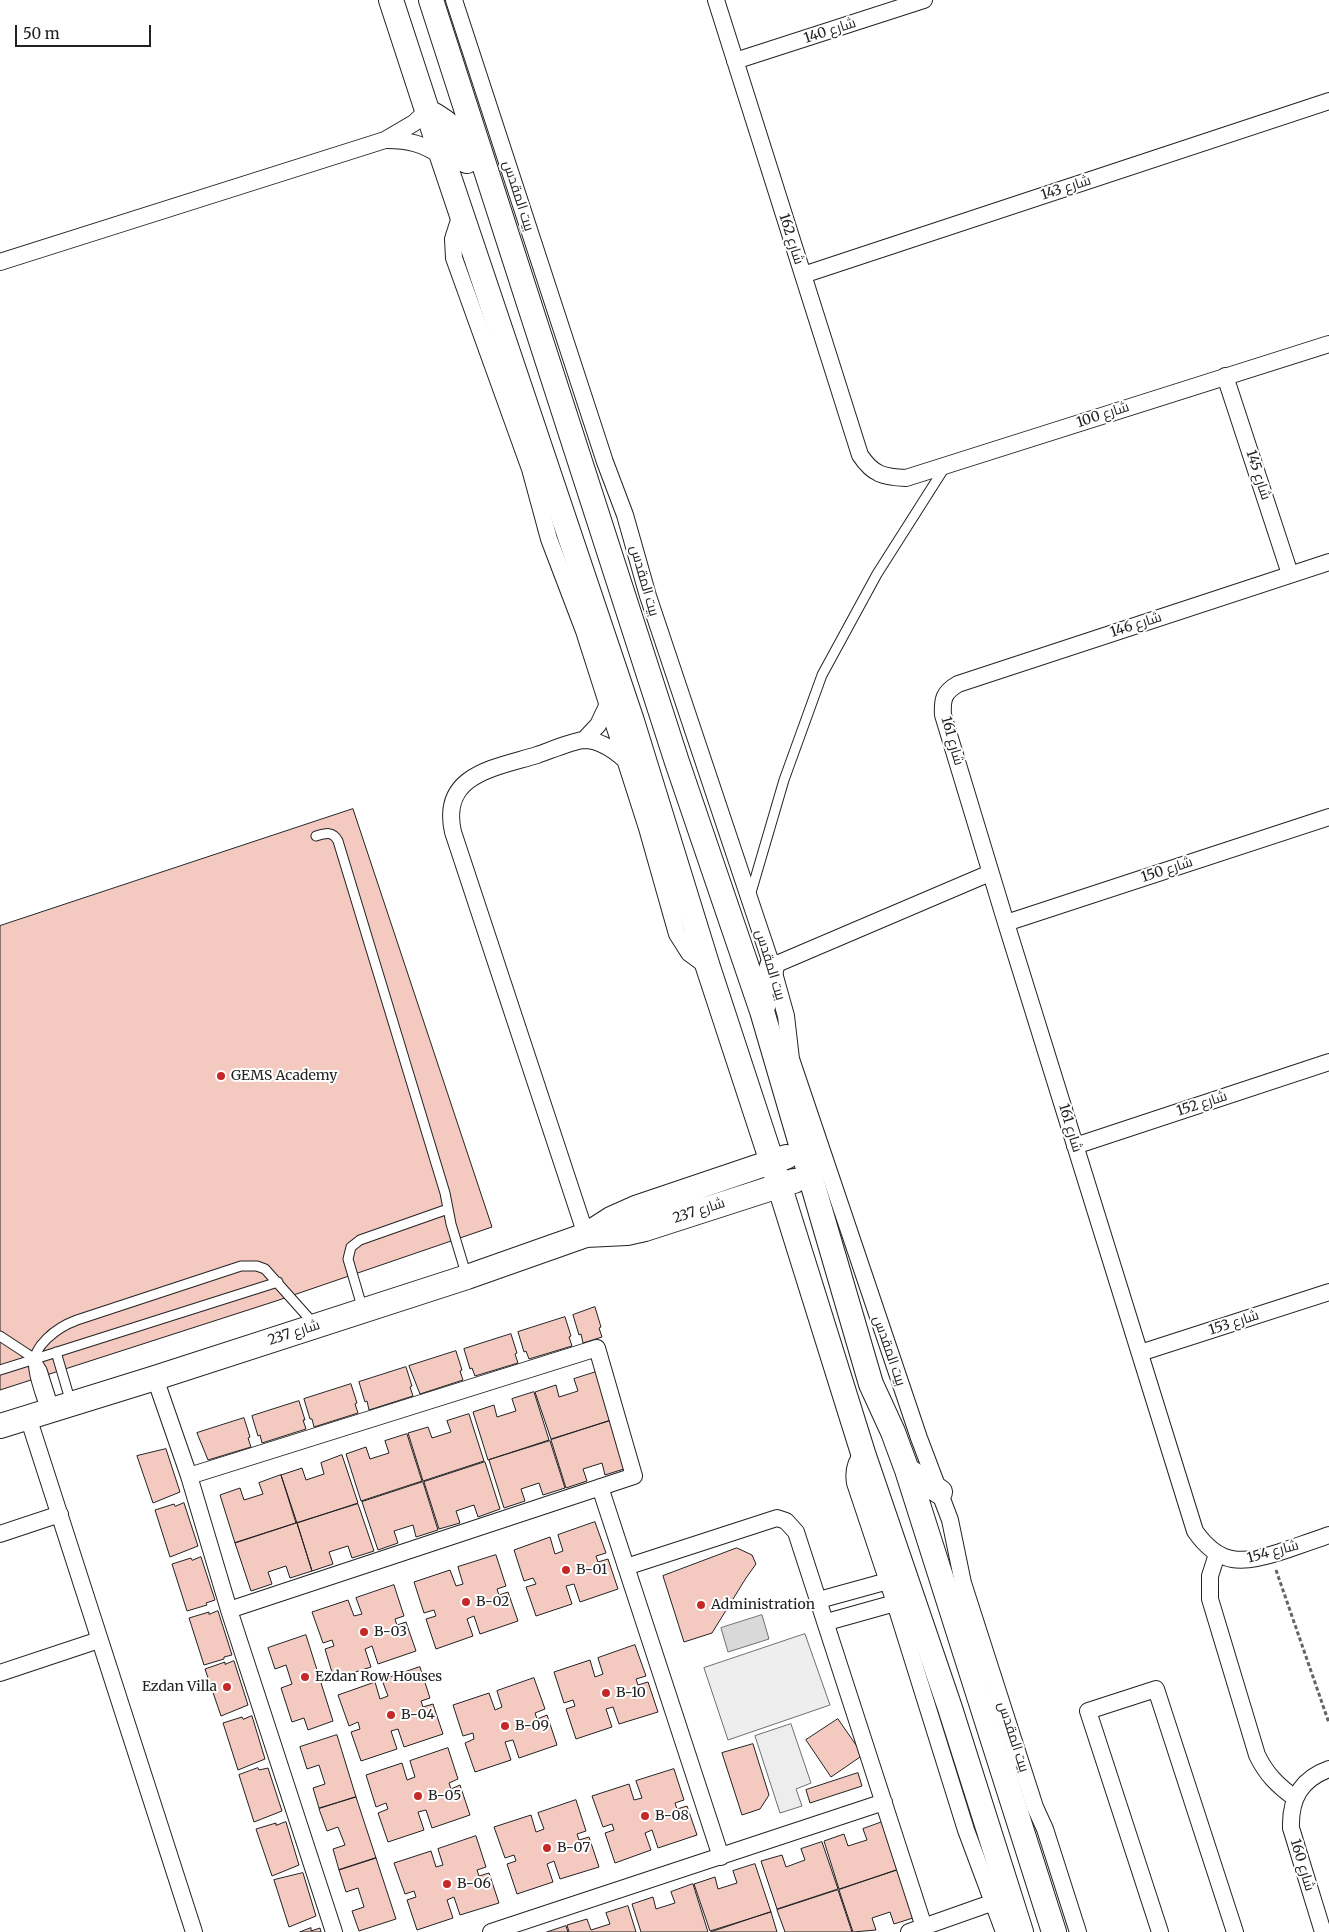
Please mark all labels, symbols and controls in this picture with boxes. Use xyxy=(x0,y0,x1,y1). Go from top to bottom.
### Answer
scale bar xyxy=(18,15,154,47)
street label: شارع 140 xyxy=(802,15,858,47)
text: 50 m xyxy=(23,24,60,43)
street label: بيت المقدس xyxy=(499,159,537,233)
street label: شارع 143 xyxy=(1039,172,1093,204)
street label: شارع 162 xyxy=(775,211,807,267)
street label: شارع 100 xyxy=(1075,399,1131,431)
street label: شارع 145 xyxy=(1242,448,1274,502)
street label: بيت المقدس xyxy=(626,544,662,618)
street label: شارع 146 xyxy=(1108,609,1164,641)
street label: شارع 161 xyxy=(937,715,967,767)
street label: شارع 150 xyxy=(1139,854,1195,886)
street label: بيت المقدس xyxy=(751,928,789,1002)
place label: GEMS Academy xyxy=(231,1068,337,1084)
marker: GEMS Academy xyxy=(215,1070,227,1082)
street label: شارع 152 xyxy=(1175,1088,1229,1120)
street label: شارع 161 xyxy=(1055,1102,1085,1154)
street label: شارع 237 xyxy=(671,1195,727,1227)
street label: شارع 153 xyxy=(1207,1307,1261,1339)
street label: بيت المقدس xyxy=(869,1314,909,1388)
street label: شارع 237 xyxy=(266,1317,322,1349)
street label: شارع 154 xyxy=(1245,1537,1301,1567)
place label: B-01 xyxy=(576,1562,607,1578)
marker: B-01 xyxy=(560,1564,572,1576)
place label: B-02 xyxy=(476,1594,509,1610)
marker: B-02 xyxy=(460,1596,472,1608)
place label: Administration xyxy=(711,1597,815,1613)
marker: Administration xyxy=(695,1599,707,1611)
place label: B-03 xyxy=(374,1624,407,1640)
marker: B-03 xyxy=(358,1626,370,1638)
place label: Ezdan Row Houses xyxy=(315,1669,442,1685)
marker: Ezdan Row Houses xyxy=(299,1671,311,1683)
place label: Ezdan Villa xyxy=(142,1679,217,1695)
marker: Ezdan Villa xyxy=(221,1681,233,1693)
place label: B-10 xyxy=(616,1685,646,1701)
marker: B-10 xyxy=(600,1687,612,1699)
street label: بيت المقدس xyxy=(994,1700,1032,1774)
place label: B-04 xyxy=(401,1707,435,1723)
marker: B-04 xyxy=(385,1709,397,1721)
place label: B-09 xyxy=(515,1718,549,1734)
marker: B-09 xyxy=(499,1720,511,1732)
place label: B-05 xyxy=(428,1788,461,1804)
marker: B-05 xyxy=(412,1790,424,1802)
place label: B-08 xyxy=(655,1808,689,1824)
marker: B-08 xyxy=(639,1810,651,1822)
street label: شارع 160 xyxy=(1286,1837,1318,1893)
place label: B-07 xyxy=(557,1840,590,1856)
marker: B-07 xyxy=(541,1842,553,1854)
place label: B-06 xyxy=(457,1876,491,1892)
marker: B-06 xyxy=(441,1878,453,1890)

